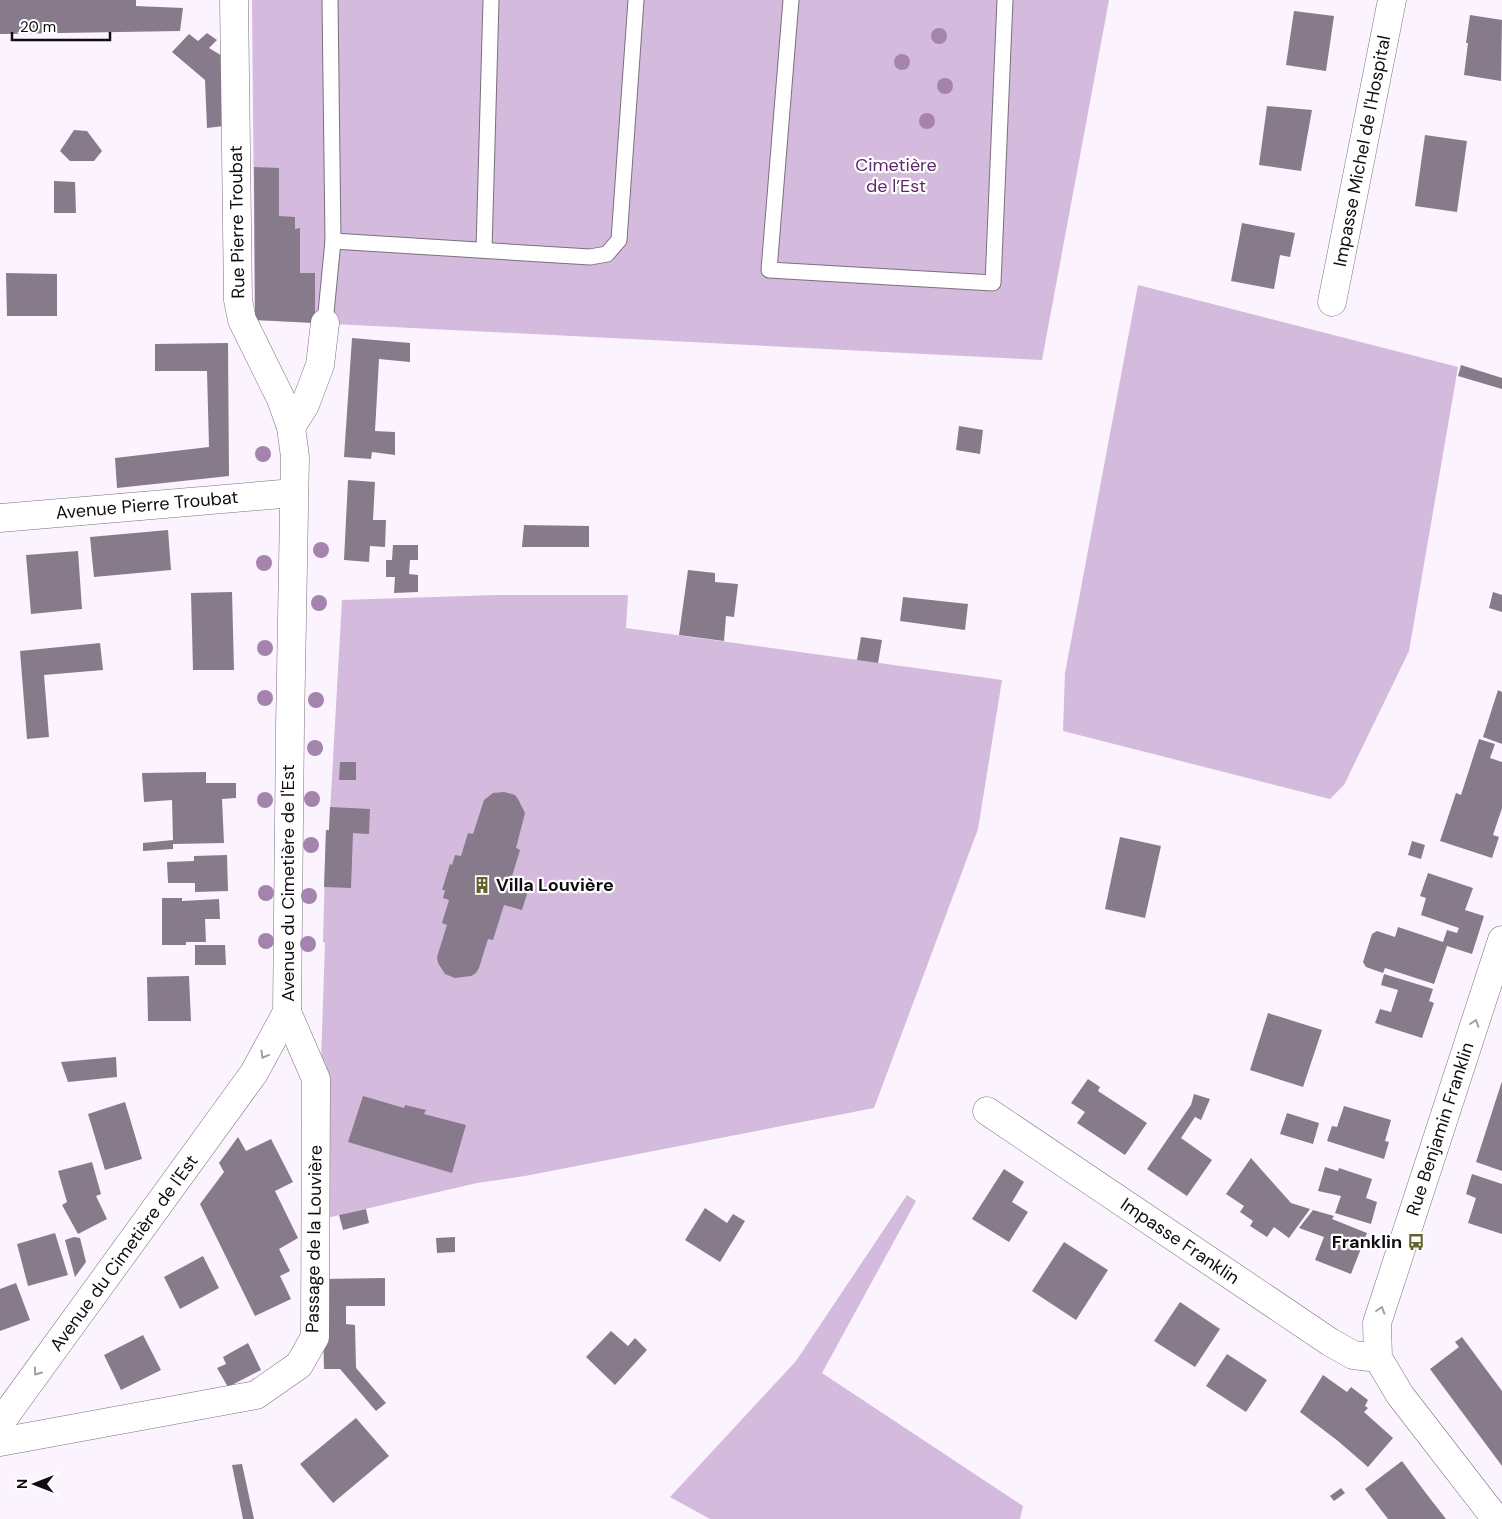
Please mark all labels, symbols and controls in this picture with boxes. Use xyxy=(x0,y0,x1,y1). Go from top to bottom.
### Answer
scale bar xyxy=(12,10,110,42)
text: 20 m xyxy=(20,17,56,37)
street label: Impasse Michel de l'Hospital xyxy=(1328,33,1396,269)
street label: Rue Pierre Troubat xyxy=(224,145,250,299)
park label: Cimetière de l’Est xyxy=(855,153,937,198)
street label: Avenue Pierre Troubat xyxy=(55,485,239,525)
street label: Avenue du Cimetière de l'Est xyxy=(276,764,300,1002)
place label: Villa Louvière xyxy=(496,873,614,897)
building icon: Villa Louvière xyxy=(472,875,492,895)
one-way arrow xyxy=(1469,1019,1479,1027)
street label: Rue Benjamin Franklin xyxy=(1401,1039,1479,1219)
one-way arrow xyxy=(260,1050,270,1059)
street label: Passage de la Louvière xyxy=(300,1145,328,1333)
street label: Avenue du Cimetière de l'Est xyxy=(44,1150,204,1356)
street label: Impasse Franklin xyxy=(1116,1192,1244,1290)
place label: Franklin xyxy=(1332,1230,1402,1254)
bus stop icon: Franklin xyxy=(1406,1232,1426,1252)
one-way arrow xyxy=(1375,1306,1385,1315)
one-way arrow xyxy=(34,1366,43,1376)
north arrow xyxy=(10,1459,60,1509)
text: N xyxy=(13,1479,31,1489)

